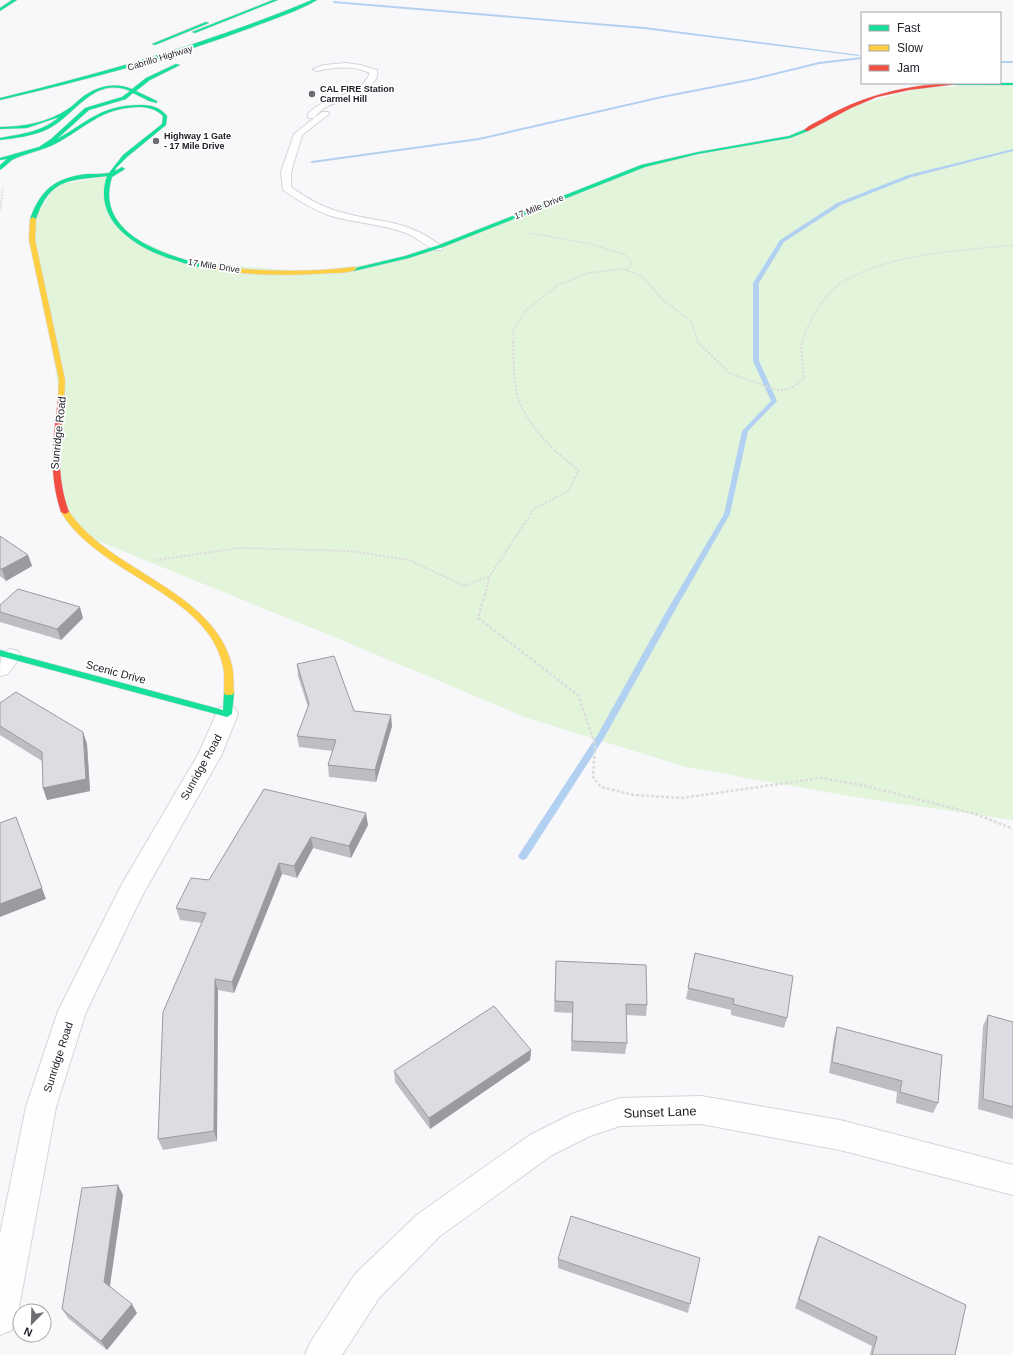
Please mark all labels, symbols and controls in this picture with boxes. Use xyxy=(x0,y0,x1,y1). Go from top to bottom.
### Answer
legend xyxy=(861,12,1001,84)
text: Fast xyxy=(897,21,921,35)
text: Slow xyxy=(897,41,923,55)
street label: Cabrillo Highway xyxy=(126,43,194,73)
text: Jam xyxy=(897,61,920,75)
place label: CAL FIRE Station Carmel Hill xyxy=(320,84,394,104)
marker: CAL FIRE Station Carmel Hill xyxy=(307,89,317,99)
place label: Highway 1 Gate - 17 Mile Drive xyxy=(164,131,231,151)
marker: Highway 1 Gate - 17 Mile Drive xyxy=(151,136,161,146)
street label: 17 Mile Drive xyxy=(513,193,565,221)
street label: 17 Mile Drive xyxy=(187,257,241,275)
street label: Sunridge Road xyxy=(48,396,68,470)
street label: Scenic Drive xyxy=(85,658,147,686)
street label: Sunridge Road xyxy=(178,732,224,802)
street label: Sunridge Road xyxy=(41,1020,75,1094)
street label: Sunset Lane xyxy=(623,1103,697,1121)
north arrow xyxy=(12,1303,52,1343)
text: N xyxy=(22,1325,34,1339)

